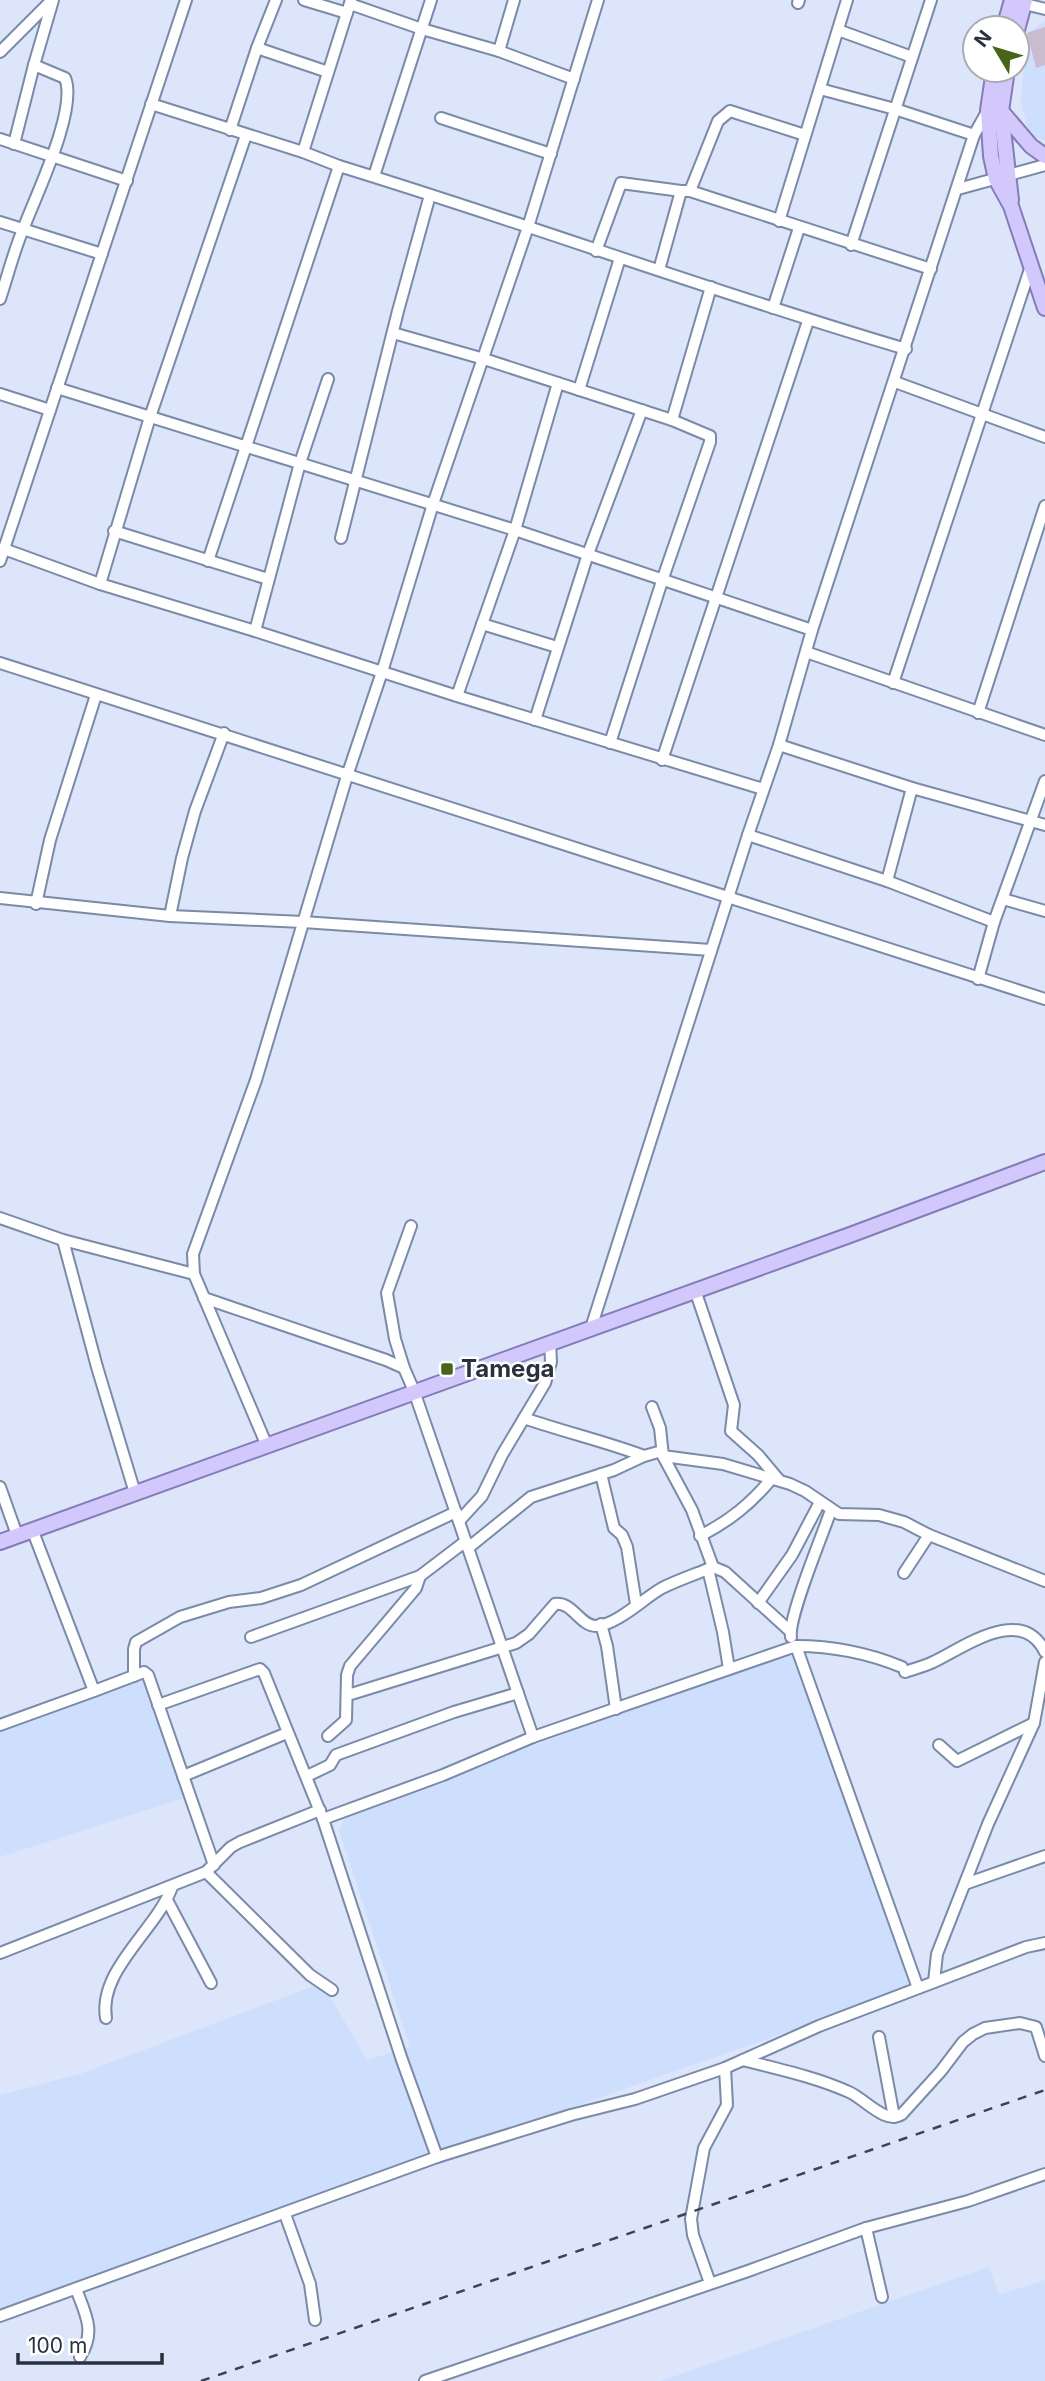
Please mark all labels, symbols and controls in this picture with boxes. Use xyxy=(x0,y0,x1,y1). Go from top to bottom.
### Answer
north arrow xyxy=(961,14,1031,84)
text: N xyxy=(969,26,997,52)
place label: Tamega xyxy=(461,1354,555,1383)
marker: Tamega xyxy=(439,1361,455,1377)
scale bar xyxy=(18,2322,161,2366)
text: 100 m xyxy=(28,2333,87,2358)

